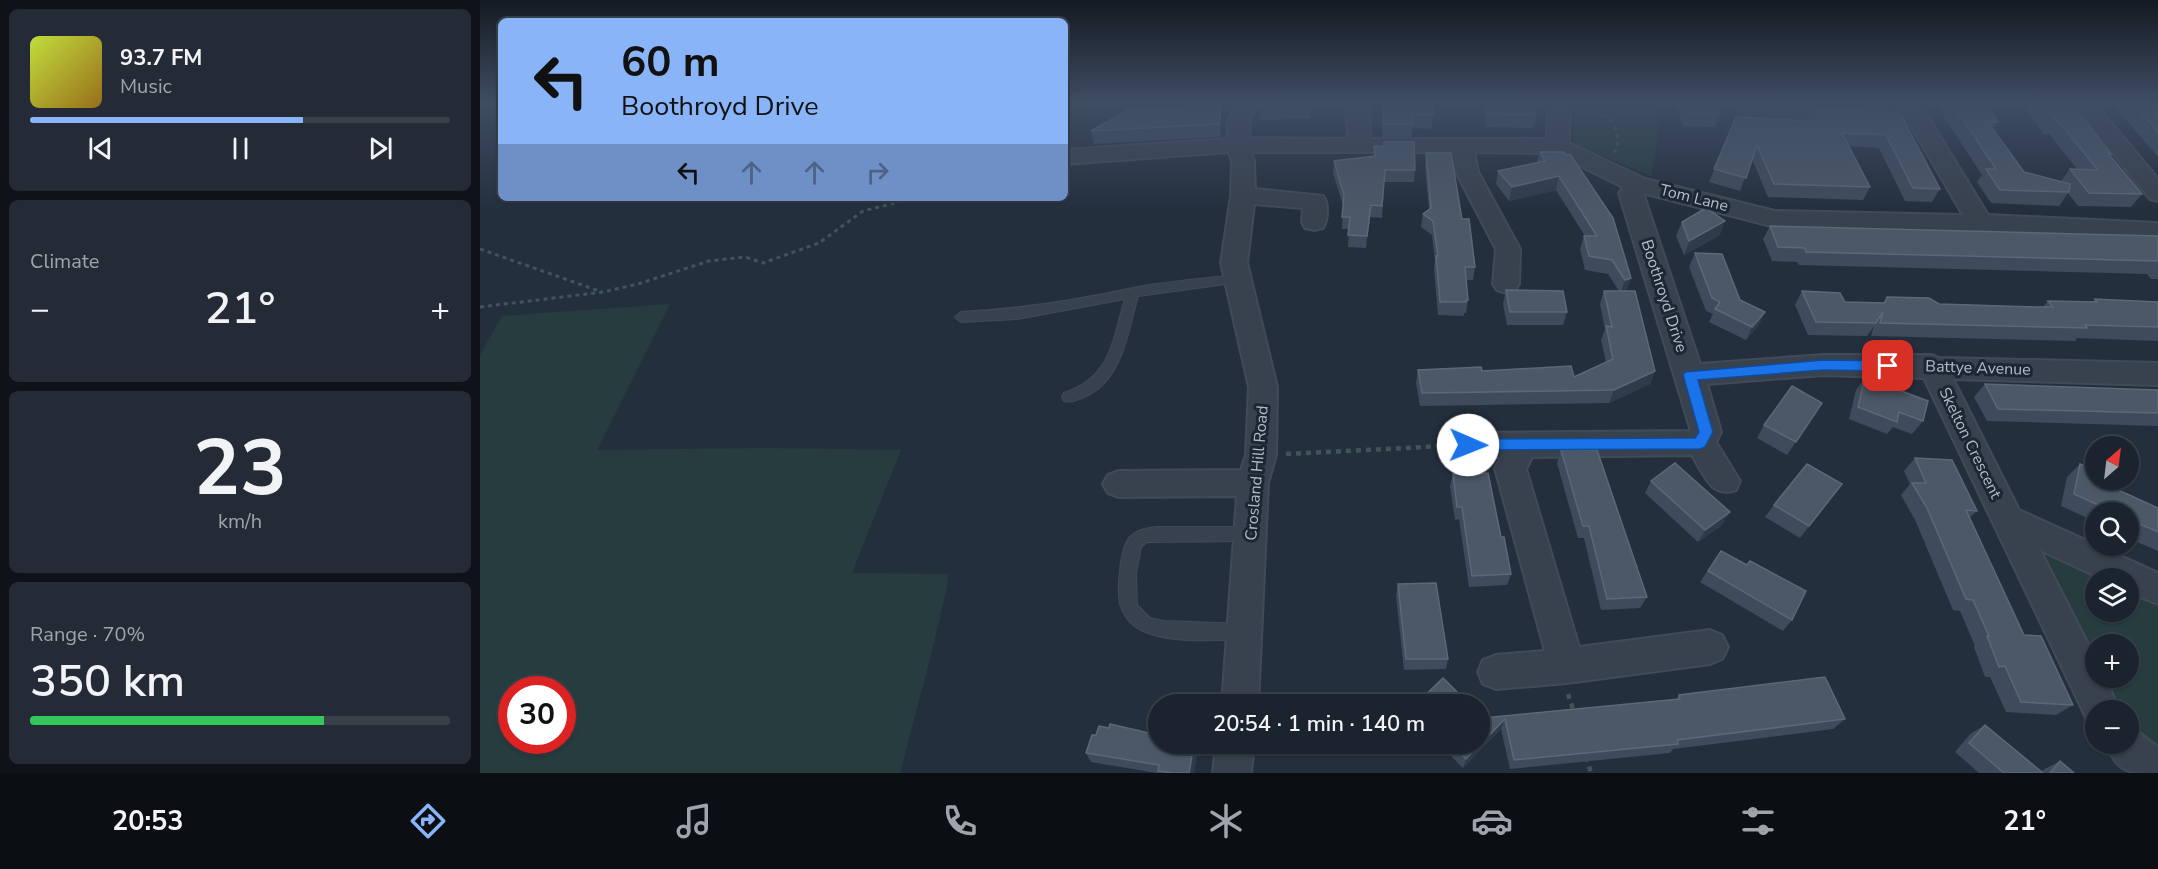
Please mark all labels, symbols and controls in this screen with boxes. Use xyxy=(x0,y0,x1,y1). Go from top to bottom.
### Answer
text: 60 m xyxy=(621,34,720,91)
icon: left xyxy=(522,42,600,120)
text: 93.7 FM xyxy=(120,43,202,73)
text: Music xyxy=(120,73,172,100)
text: Boothroyd Drive xyxy=(621,88,819,125)
icon: previous xyxy=(84,132,117,165)
icon: pause xyxy=(224,132,257,165)
icon: next xyxy=(364,132,397,165)
icon: left xyxy=(672,156,705,189)
icon: ahead xyxy=(735,156,768,189)
icon: ahead xyxy=(798,156,831,189)
icon: right xyxy=(861,156,894,189)
street label: Tom Lane xyxy=(1657,179,1731,217)
street label: Boothroyd Drive xyxy=(1635,237,1693,355)
text: Climate xyxy=(30,248,99,275)
text: 21° xyxy=(205,278,275,339)
text: − xyxy=(30,287,50,332)
text: + xyxy=(430,287,450,332)
pin xyxy=(1862,340,1913,391)
icon: arrive xyxy=(1871,349,1904,382)
street label: Battye Avenue xyxy=(1925,355,2031,381)
street label: Skelton Crescent xyxy=(1933,384,2007,503)
street label: Crosland Hill Road xyxy=(1240,405,1274,541)
position arrow xyxy=(1436,413,1500,477)
text: 23 xyxy=(193,415,287,522)
north arrow xyxy=(2085,436,2139,490)
map controls xyxy=(2085,436,2139,754)
button: search xyxy=(2085,502,2139,556)
text: km/h xyxy=(218,508,262,535)
button: layers xyxy=(2085,568,2139,622)
text: Range · 70% xyxy=(30,621,145,648)
button: + xyxy=(2085,634,2139,688)
text: 350 km xyxy=(30,651,185,712)
speed limit sign: 30 xyxy=(498,676,576,754)
button: − xyxy=(2085,700,2139,754)
text: 20:54 · 1 min · 140 m xyxy=(1213,709,1425,739)
icon: directions xyxy=(407,800,449,842)
icon: music xyxy=(673,800,715,842)
icon: phone xyxy=(939,800,981,842)
icon: climate xyxy=(1205,800,1247,842)
icon: car xyxy=(1471,800,1513,842)
icon: filters xyxy=(1737,800,1779,842)
text: 20:53 xyxy=(112,803,183,840)
text: 21° xyxy=(2003,803,2046,840)

